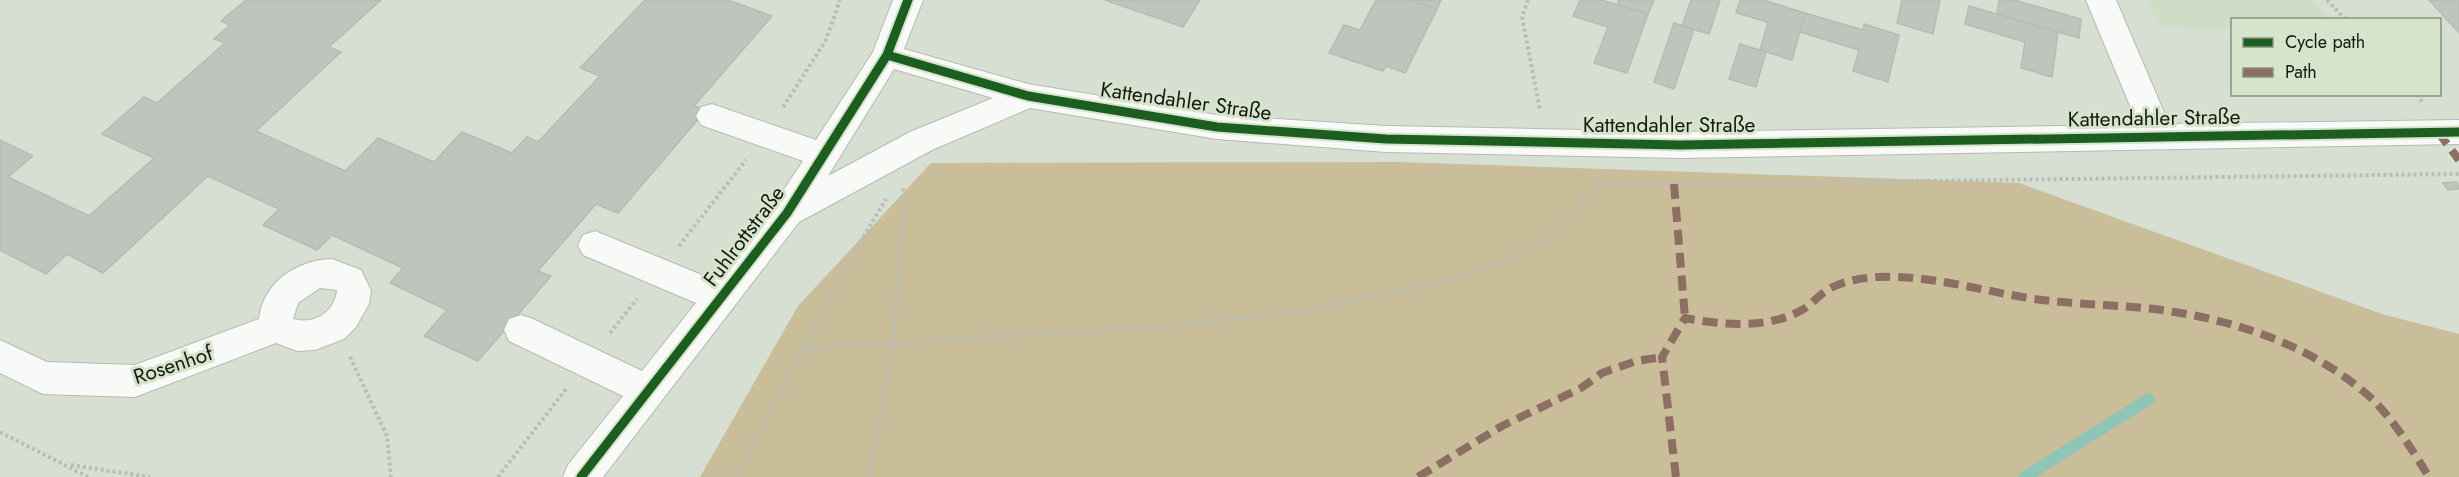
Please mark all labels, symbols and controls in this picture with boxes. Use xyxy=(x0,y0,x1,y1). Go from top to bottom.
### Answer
legend xyxy=(2231,18,2441,96)
text: Cycle path xyxy=(2285,29,2365,55)
text: Path xyxy=(2285,59,2317,85)
street label: Kattendahler Straße xyxy=(1098,74,1274,128)
street label: Kattendahler Straße xyxy=(2067,101,2241,135)
street label: Kattendahler Straße xyxy=(1583,110,1756,140)
street label: Fuhlrottstraße xyxy=(696,179,792,293)
street label: Rosenhof xyxy=(129,338,218,392)

